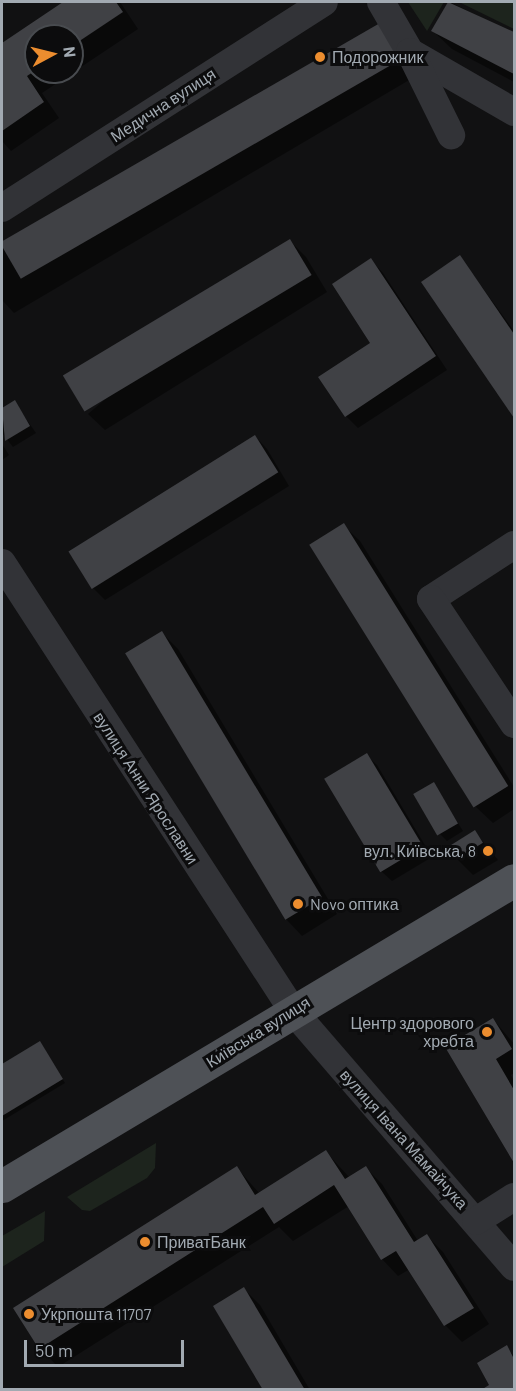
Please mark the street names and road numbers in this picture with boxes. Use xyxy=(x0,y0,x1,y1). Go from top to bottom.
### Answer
street label: Медична вулиця xyxy=(107,64,219,146)
street label: вулиця Анни Ярославни xyxy=(90,708,202,868)
street label: Київська вулиця xyxy=(203,992,313,1072)
street label: вулиця Івана Мамайчука xyxy=(336,1065,472,1213)

